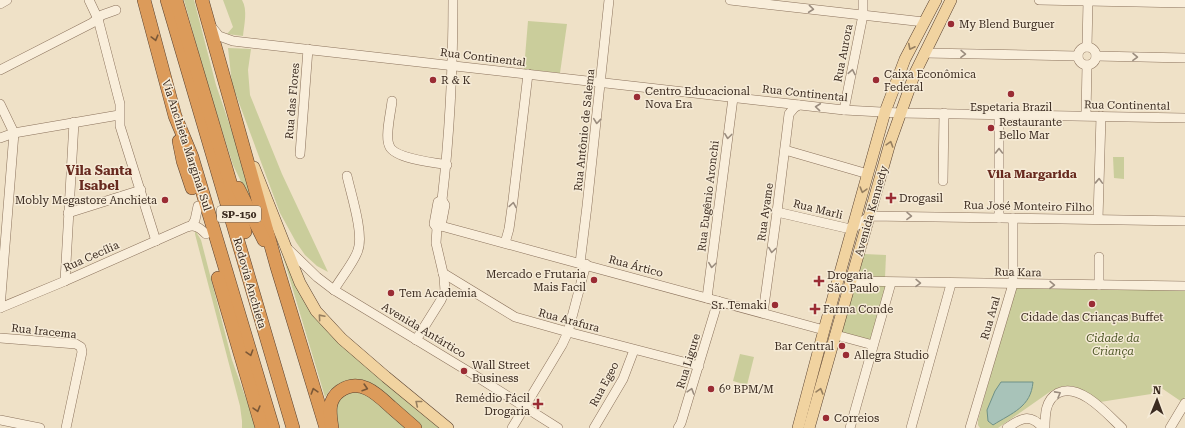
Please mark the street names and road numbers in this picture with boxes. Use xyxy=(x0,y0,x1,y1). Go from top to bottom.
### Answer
street label: Rua Aurora xyxy=(831,23,856,83)
street label: Rua Continental xyxy=(439,46,527,69)
street label: Rua das Flores xyxy=(283,62,302,140)
street label: Rua Antônio de Salema xyxy=(572,68,597,192)
street label: Via Anchieta Marginal Sul xyxy=(159,78,214,213)
street label: Rua Continental xyxy=(761,83,849,105)
street label: Rua Continental xyxy=(1084,98,1171,113)
street label: Rua Eugênio Aronchi xyxy=(695,139,722,252)
street label: Avenida Kennedy xyxy=(852,164,891,258)
street label: Rua Ayame xyxy=(755,182,776,242)
street label: Rua Marli xyxy=(792,197,845,222)
street label: Rua José Monteiro Filho xyxy=(963,199,1093,214)
road number: SP-150 xyxy=(217,206,261,222)
street label: Rodovia Anchieta xyxy=(230,236,269,330)
street label: Rua Cecília xyxy=(61,238,121,275)
street label: Rua Ártico xyxy=(607,252,665,280)
street label: Rua Kara xyxy=(994,266,1042,279)
street label: Rua Aral xyxy=(978,294,1003,341)
street label: Avenida Antártico xyxy=(379,300,468,361)
street label: Rua Arafura xyxy=(537,306,601,335)
street label: Rua Iracema xyxy=(11,322,77,341)
street label: Rua Ligure xyxy=(674,332,703,390)
street label: Rua Egeo xyxy=(587,359,622,409)

